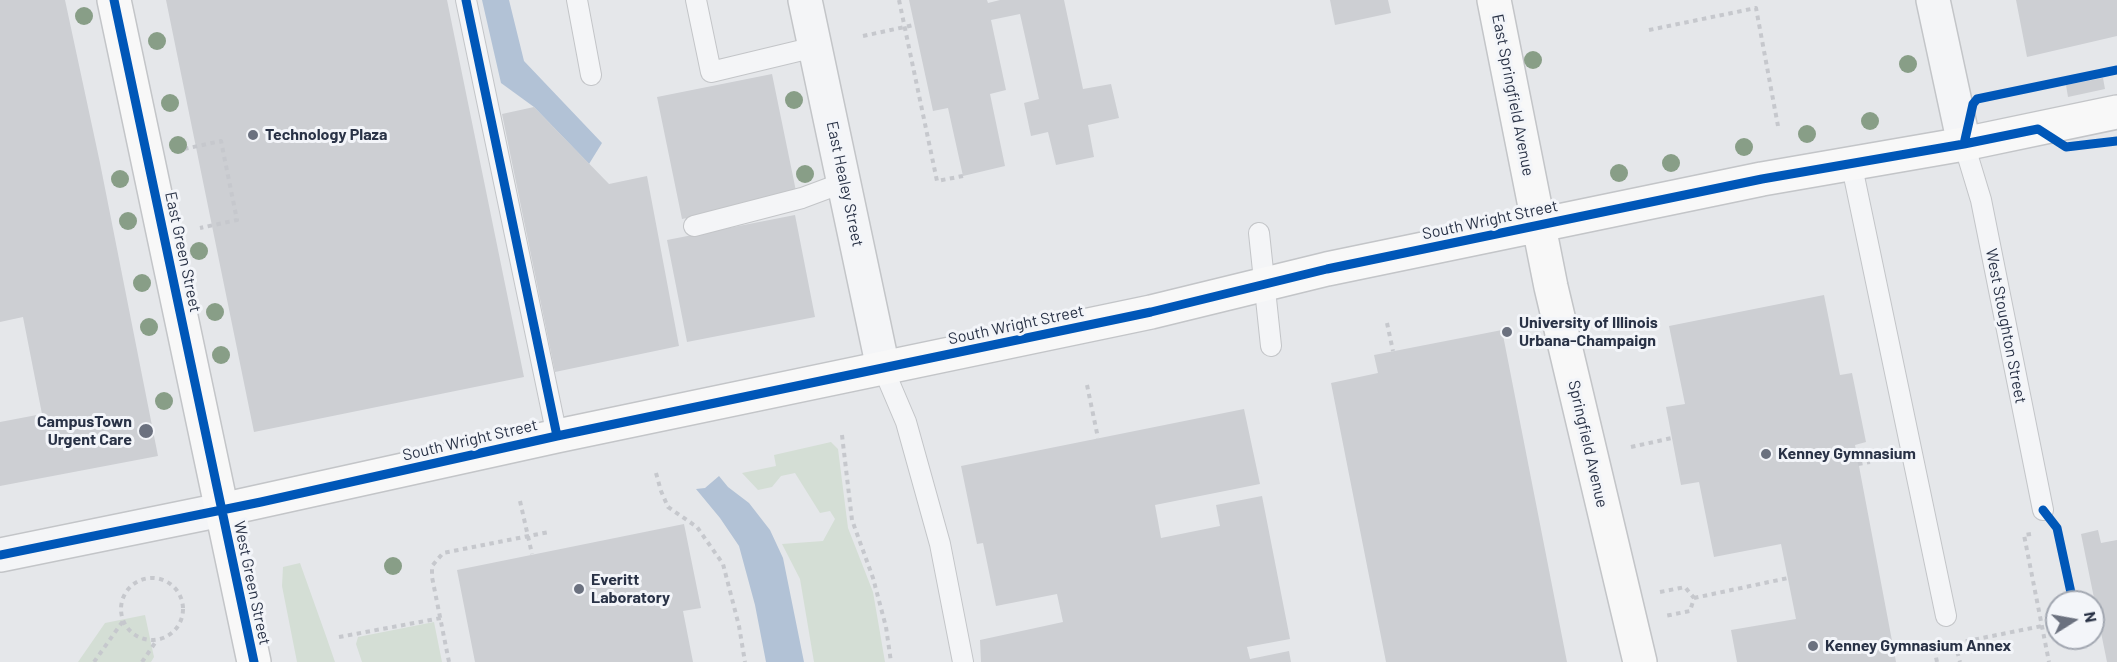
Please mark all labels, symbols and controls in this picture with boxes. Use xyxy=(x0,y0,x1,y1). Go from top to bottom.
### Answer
street label: East Springfield Avenue xyxy=(1488,12,1538,178)
street label: East Healey Street xyxy=(822,119,868,249)
place label: Technology Plaza xyxy=(265,125,387,145)
marker: Technology Plaza xyxy=(246,128,260,142)
street label: East Green Street xyxy=(161,190,205,314)
street label: South Wright Street xyxy=(1421,196,1559,244)
street label: West Stoughton Street xyxy=(1982,247,2030,405)
street label: South Wright Street xyxy=(947,301,1085,349)
place label: University of Illinois Urbana-Champaign xyxy=(1519,313,1658,351)
marker: University of Illinois Urbana-Champaign xyxy=(1500,325,1514,339)
street label: Springfield Avenue xyxy=(1564,378,1612,510)
place label: CampusTown Urgent Care xyxy=(37,412,132,450)
street label: South Wright Street xyxy=(401,415,539,465)
marker: CampusTown Urgent Care xyxy=(137,422,155,440)
place label: Kenney Gymnasium xyxy=(1778,444,1916,464)
marker: Kenney Gymnasium xyxy=(1759,447,1773,461)
street label: West Green Street xyxy=(229,519,275,647)
place label: Everitt Laboratory xyxy=(591,570,670,608)
marker: Everitt Laboratory xyxy=(572,582,586,596)
north arrow xyxy=(2045,590,2105,650)
text: N xyxy=(2081,610,2102,624)
place label: Kenney Gymnasium Annex xyxy=(1825,636,2011,656)
marker: Kenney Gymnasium Annex xyxy=(1806,639,1820,653)

